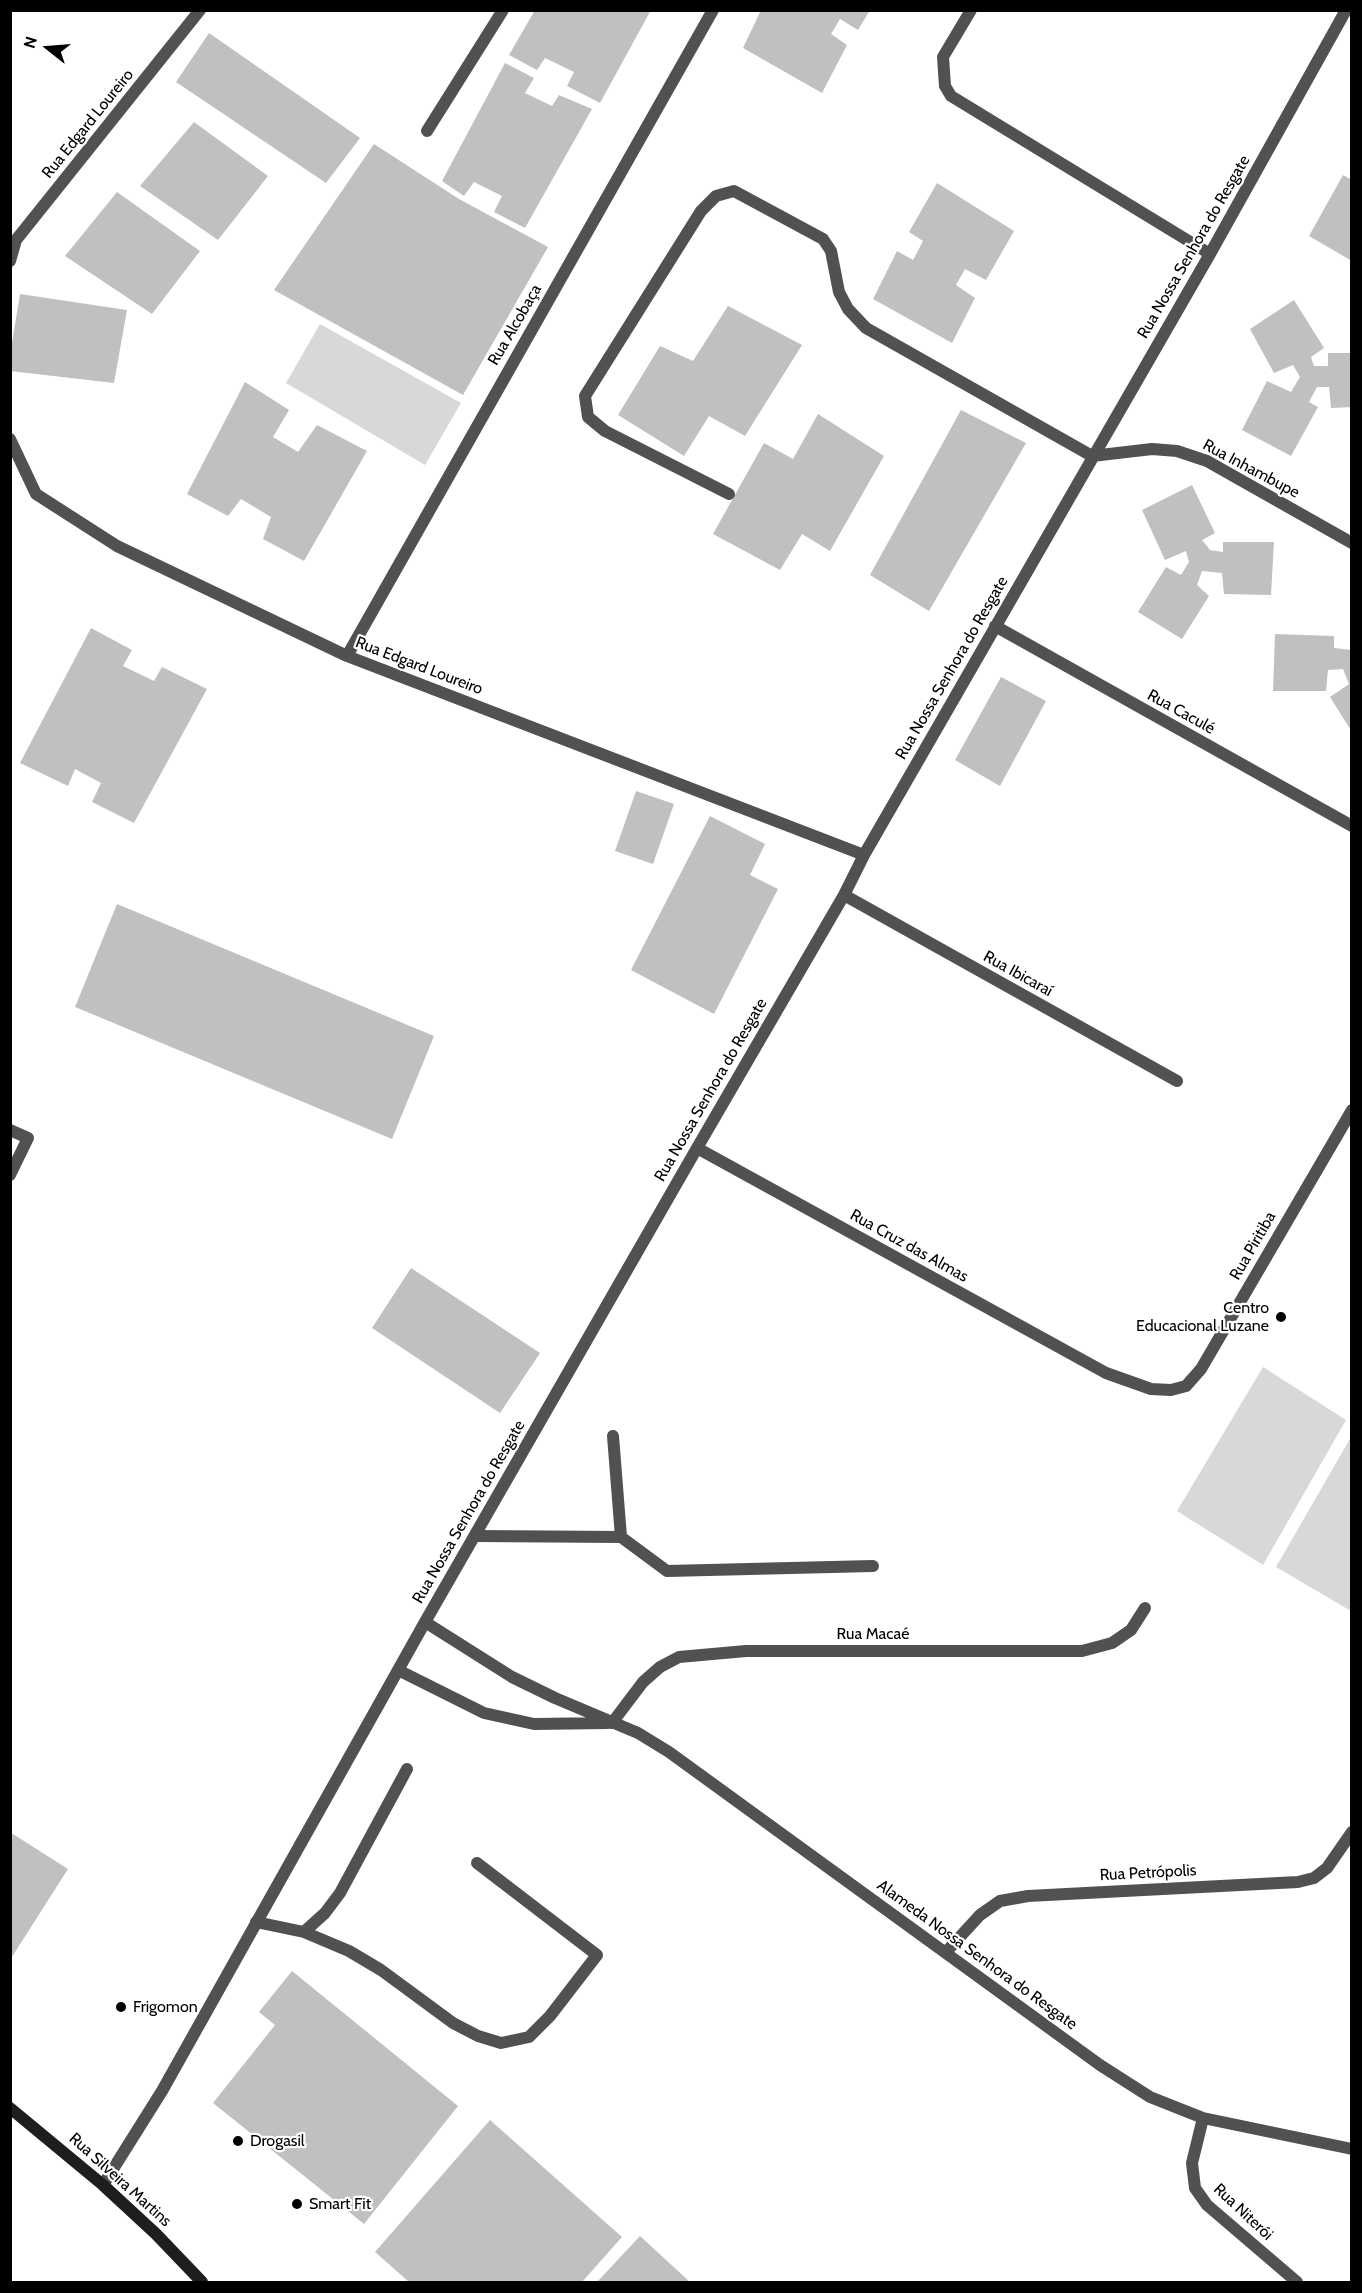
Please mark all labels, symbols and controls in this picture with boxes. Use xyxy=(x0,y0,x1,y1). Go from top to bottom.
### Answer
north arrow xyxy=(18,18,78,78)
text: N xyxy=(20,34,41,51)
street label: Rua Edgard Loureiro xyxy=(38,66,138,182)
street label: Rua Nossa Senhora do Resgate xyxy=(1134,152,1254,342)
street label: Rua Alcobaça xyxy=(484,281,546,369)
street label: Rua Inhambupe xyxy=(1199,435,1303,503)
street label: Rua Nossa Senhora do Resgate xyxy=(892,573,1012,763)
street label: Rua Edgard Loureiro xyxy=(353,633,485,699)
street label: Rua Caculé xyxy=(1144,686,1218,738)
street label: Rua Ibicaraí xyxy=(980,947,1056,1001)
street label: Rua Nossa Senhora do Resgate xyxy=(651,995,771,1185)
street label: Rua Cruz das Almas xyxy=(847,1206,971,1286)
street label: Rua Piritiba xyxy=(1226,1209,1280,1283)
place label: Centro Educacional Luzane xyxy=(1136,1298,1269,1336)
marker: Centro Educacional Luzane xyxy=(1274,1310,1288,1324)
street label: Rua Nossa Senhora do Resgate xyxy=(409,1417,529,1607)
street label: Rua Macaé xyxy=(837,1624,909,1644)
street label: Rua Petrópolis xyxy=(1099,1861,1197,1885)
street label: Alameda Nossa Senhora do Resgate xyxy=(873,1876,1081,2034)
place label: Frigomon xyxy=(133,1997,198,2017)
marker: Frigomon xyxy=(114,2000,128,2014)
street label: Rua Silveira Martins xyxy=(65,2129,175,2231)
place label: Drogasil xyxy=(250,2131,305,2151)
marker: Drogasil xyxy=(231,2134,245,2148)
street label: Rua Niterói xyxy=(1209,2180,1277,2244)
place label: Smart Fit xyxy=(309,2194,371,2214)
marker: Smart Fit xyxy=(290,2197,304,2211)

